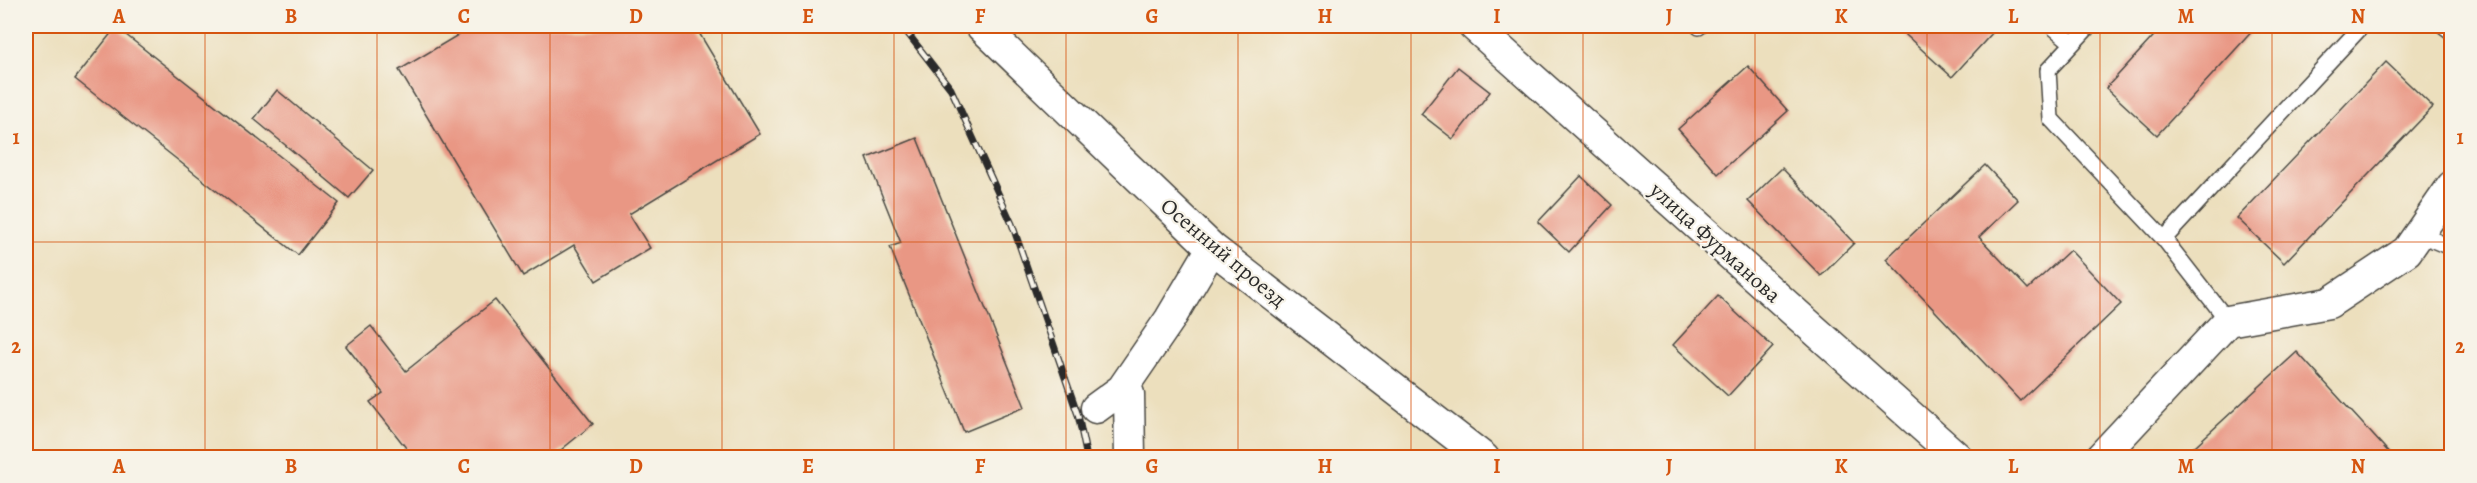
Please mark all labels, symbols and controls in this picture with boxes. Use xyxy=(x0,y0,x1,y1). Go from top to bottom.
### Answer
text: A xyxy=(112,3,126,30)
text: B xyxy=(285,3,297,30)
text: C xyxy=(458,3,470,30)
text: D xyxy=(629,3,643,30)
text: E xyxy=(802,3,814,30)
text: F xyxy=(975,3,986,30)
text: G xyxy=(1145,3,1159,30)
text: H xyxy=(1318,3,1333,30)
text: I xyxy=(1493,3,1501,30)
text: J xyxy=(1666,3,1673,30)
text: K xyxy=(1834,3,1848,30)
text: L xyxy=(2008,3,2019,30)
text: M xyxy=(2178,3,2195,30)
text: N xyxy=(2351,3,2366,30)
text: 1 xyxy=(12,124,20,151)
text: 1 xyxy=(2456,124,2464,151)
street label: улица Фурманова xyxy=(1643,175,1788,310)
street label: Осенний проезд xyxy=(1154,191,1293,314)
text: 2 xyxy=(11,333,21,360)
text: 2 xyxy=(2455,333,2465,360)
text: A xyxy=(112,453,126,480)
text: B xyxy=(285,453,297,480)
text: C xyxy=(458,453,470,480)
text: D xyxy=(629,453,643,480)
text: E xyxy=(802,453,814,480)
text: F xyxy=(975,453,986,480)
text: G xyxy=(1145,453,1159,480)
text: H xyxy=(1318,453,1333,480)
text: I xyxy=(1493,453,1501,480)
text: J xyxy=(1666,453,1673,480)
text: K xyxy=(1834,453,1848,480)
text: L xyxy=(2008,453,2019,480)
text: M xyxy=(2178,453,2195,480)
text: N xyxy=(2351,453,2366,480)

